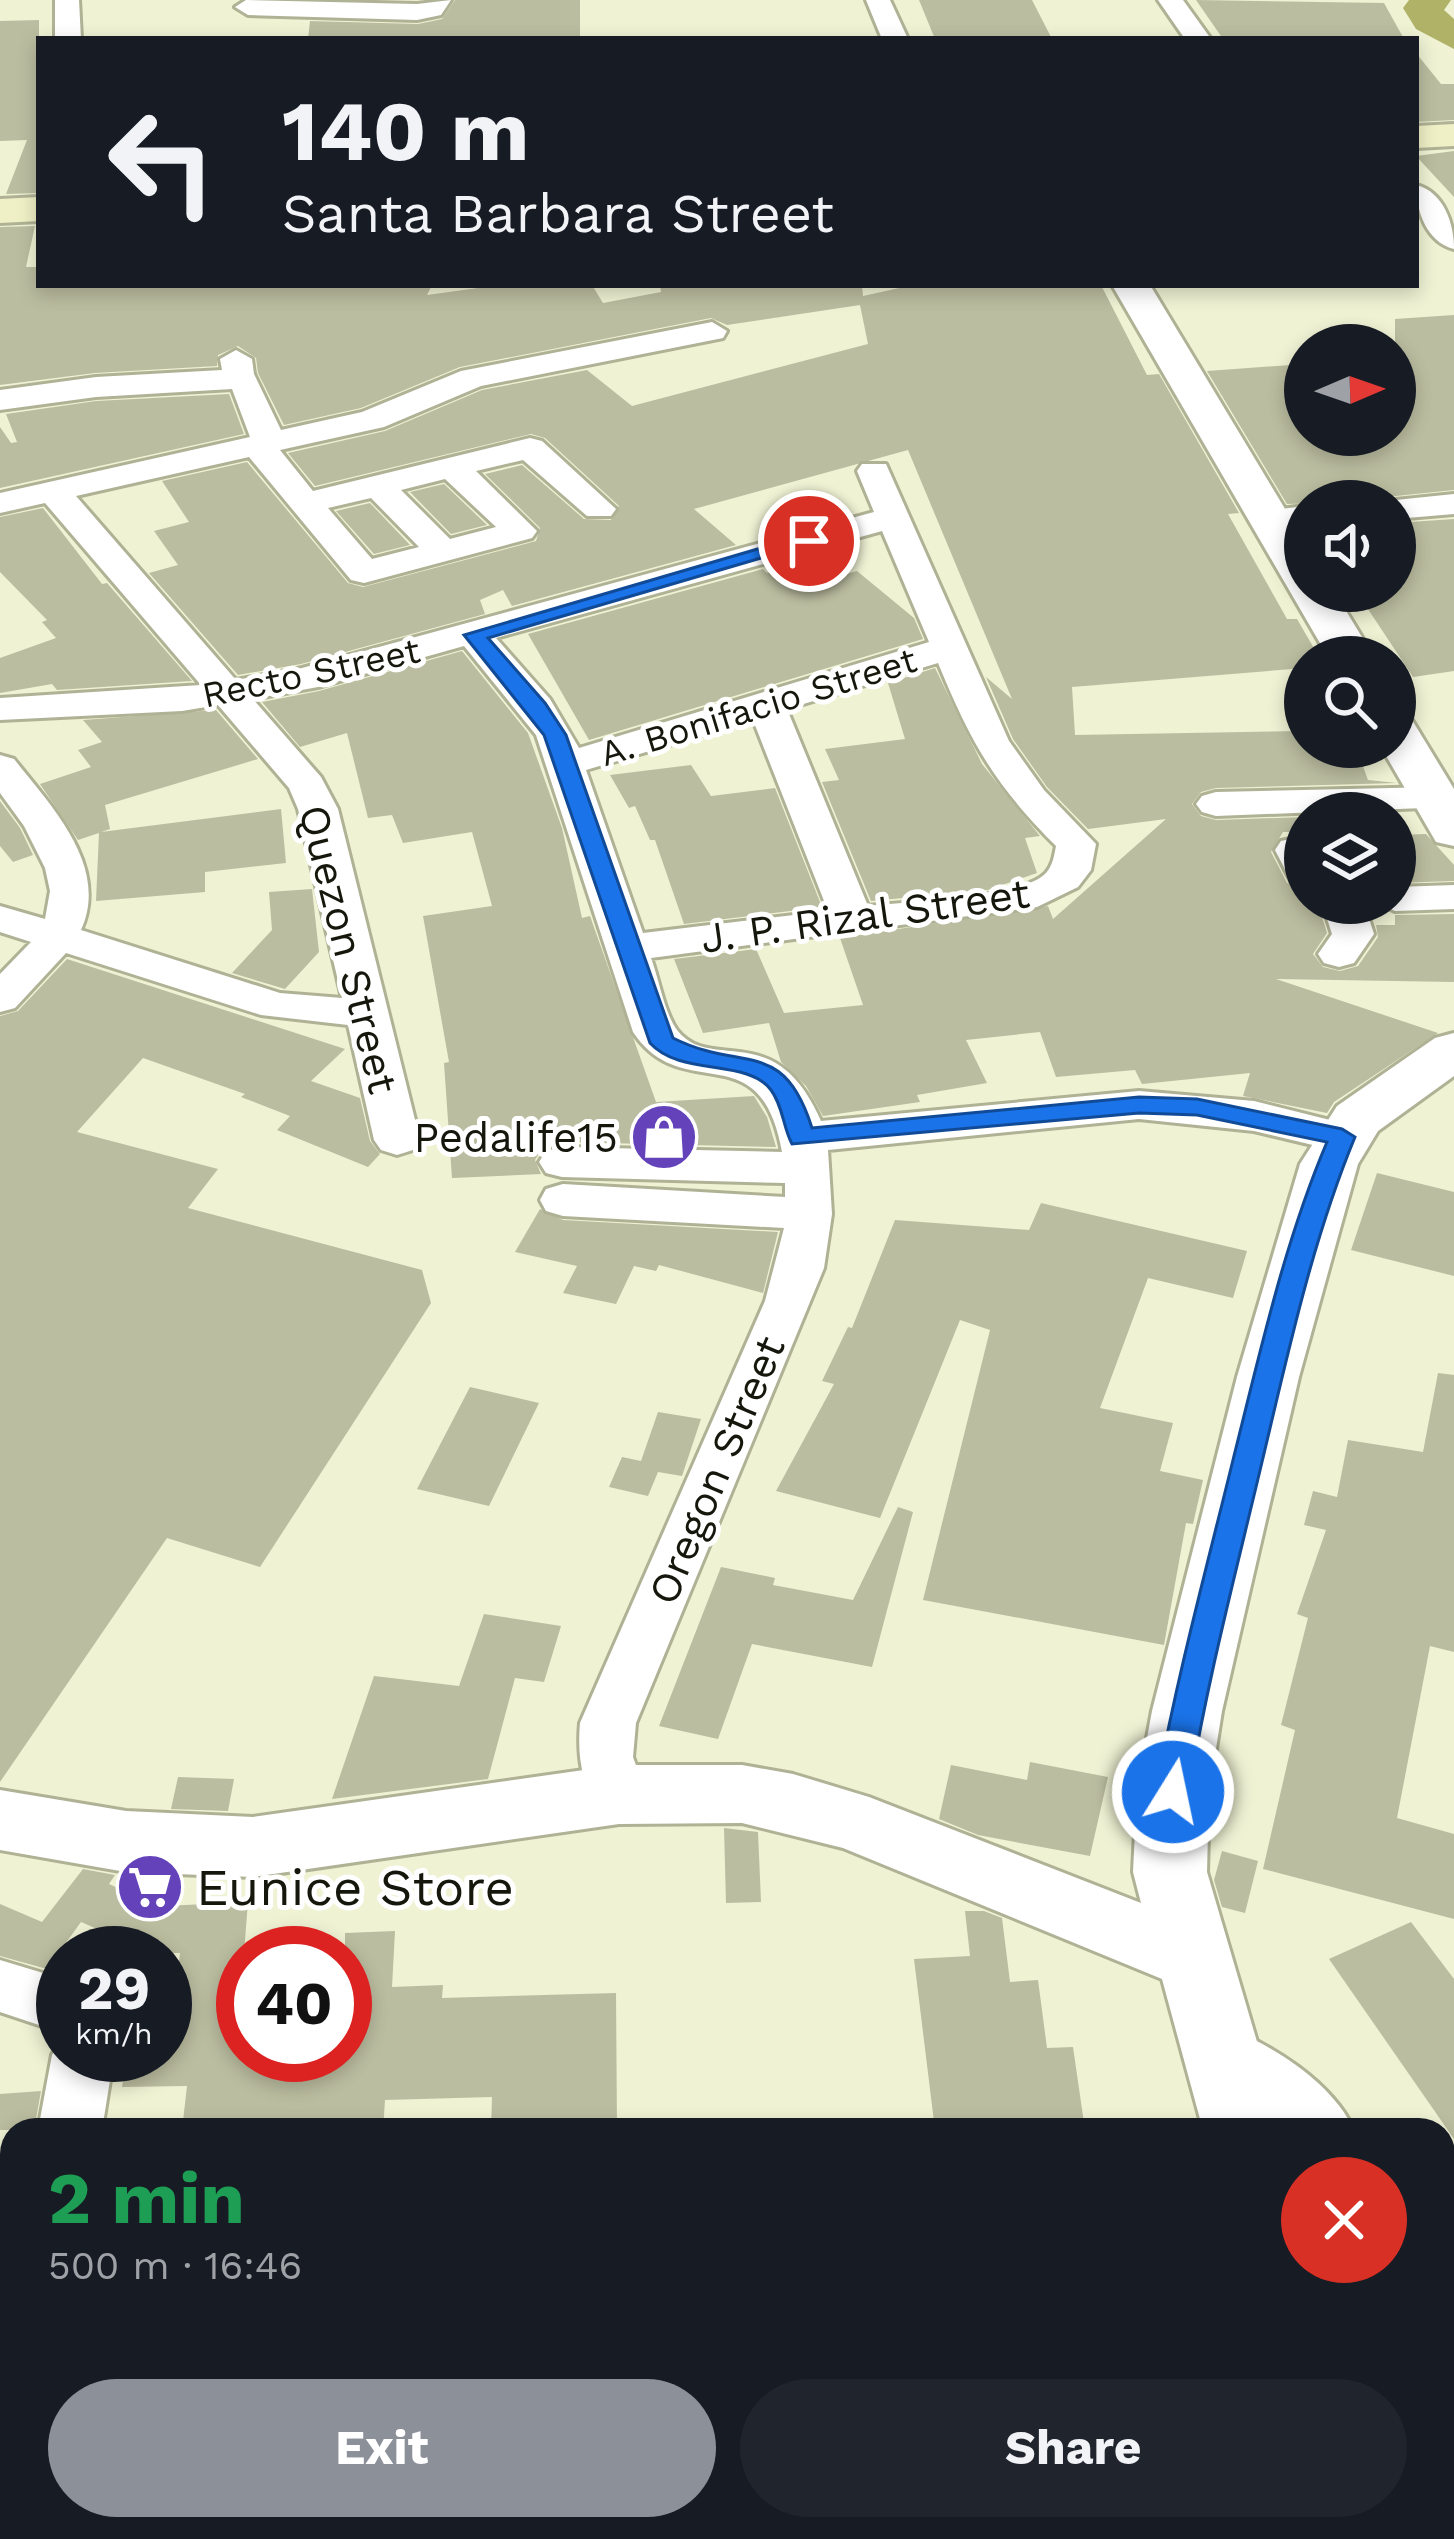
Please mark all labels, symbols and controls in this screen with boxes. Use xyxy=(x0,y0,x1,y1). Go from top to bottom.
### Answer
text: 140 m xyxy=(282,82,530,180)
icon: left xyxy=(84,84,240,240)
text: Santa Barbara Street xyxy=(282,182,834,245)
north arrow xyxy=(1284,324,1416,456)
map controls xyxy=(1284,324,1416,924)
button: sound xyxy=(1284,480,1416,612)
pin xyxy=(758,490,860,592)
icon: arrive xyxy=(776,508,842,574)
street label: Recto Street xyxy=(198,629,424,717)
button: search xyxy=(1284,636,1416,768)
street label: A. Bonifacio Street xyxy=(595,639,921,775)
button: layers xyxy=(1284,792,1416,924)
street label: Quezon Street xyxy=(289,800,408,1098)
street label: J. P. Rizal Street xyxy=(697,868,1033,963)
shop icon: Pedalife15 xyxy=(629,1102,699,1172)
place label: Pedalife15 xyxy=(413,1113,618,1162)
street label: Oregon Street xyxy=(638,1329,795,1611)
position arrow xyxy=(1110,1729,1236,1855)
supermarket icon: Eunice Store xyxy=(115,1852,185,1922)
place label: Eunice Store xyxy=(196,1858,514,1917)
speed limit sign: 40 xyxy=(216,1926,372,2082)
text: 29 xyxy=(78,1953,150,2024)
text: km/h xyxy=(75,2016,153,2051)
text: 2 min xyxy=(48,2156,245,2240)
button: close xyxy=(1281,2157,1407,2283)
text: 500 m · 16:46 xyxy=(48,2243,302,2288)
button: Exit xyxy=(48,2379,716,2517)
button: Share xyxy=(740,2379,1407,2517)

